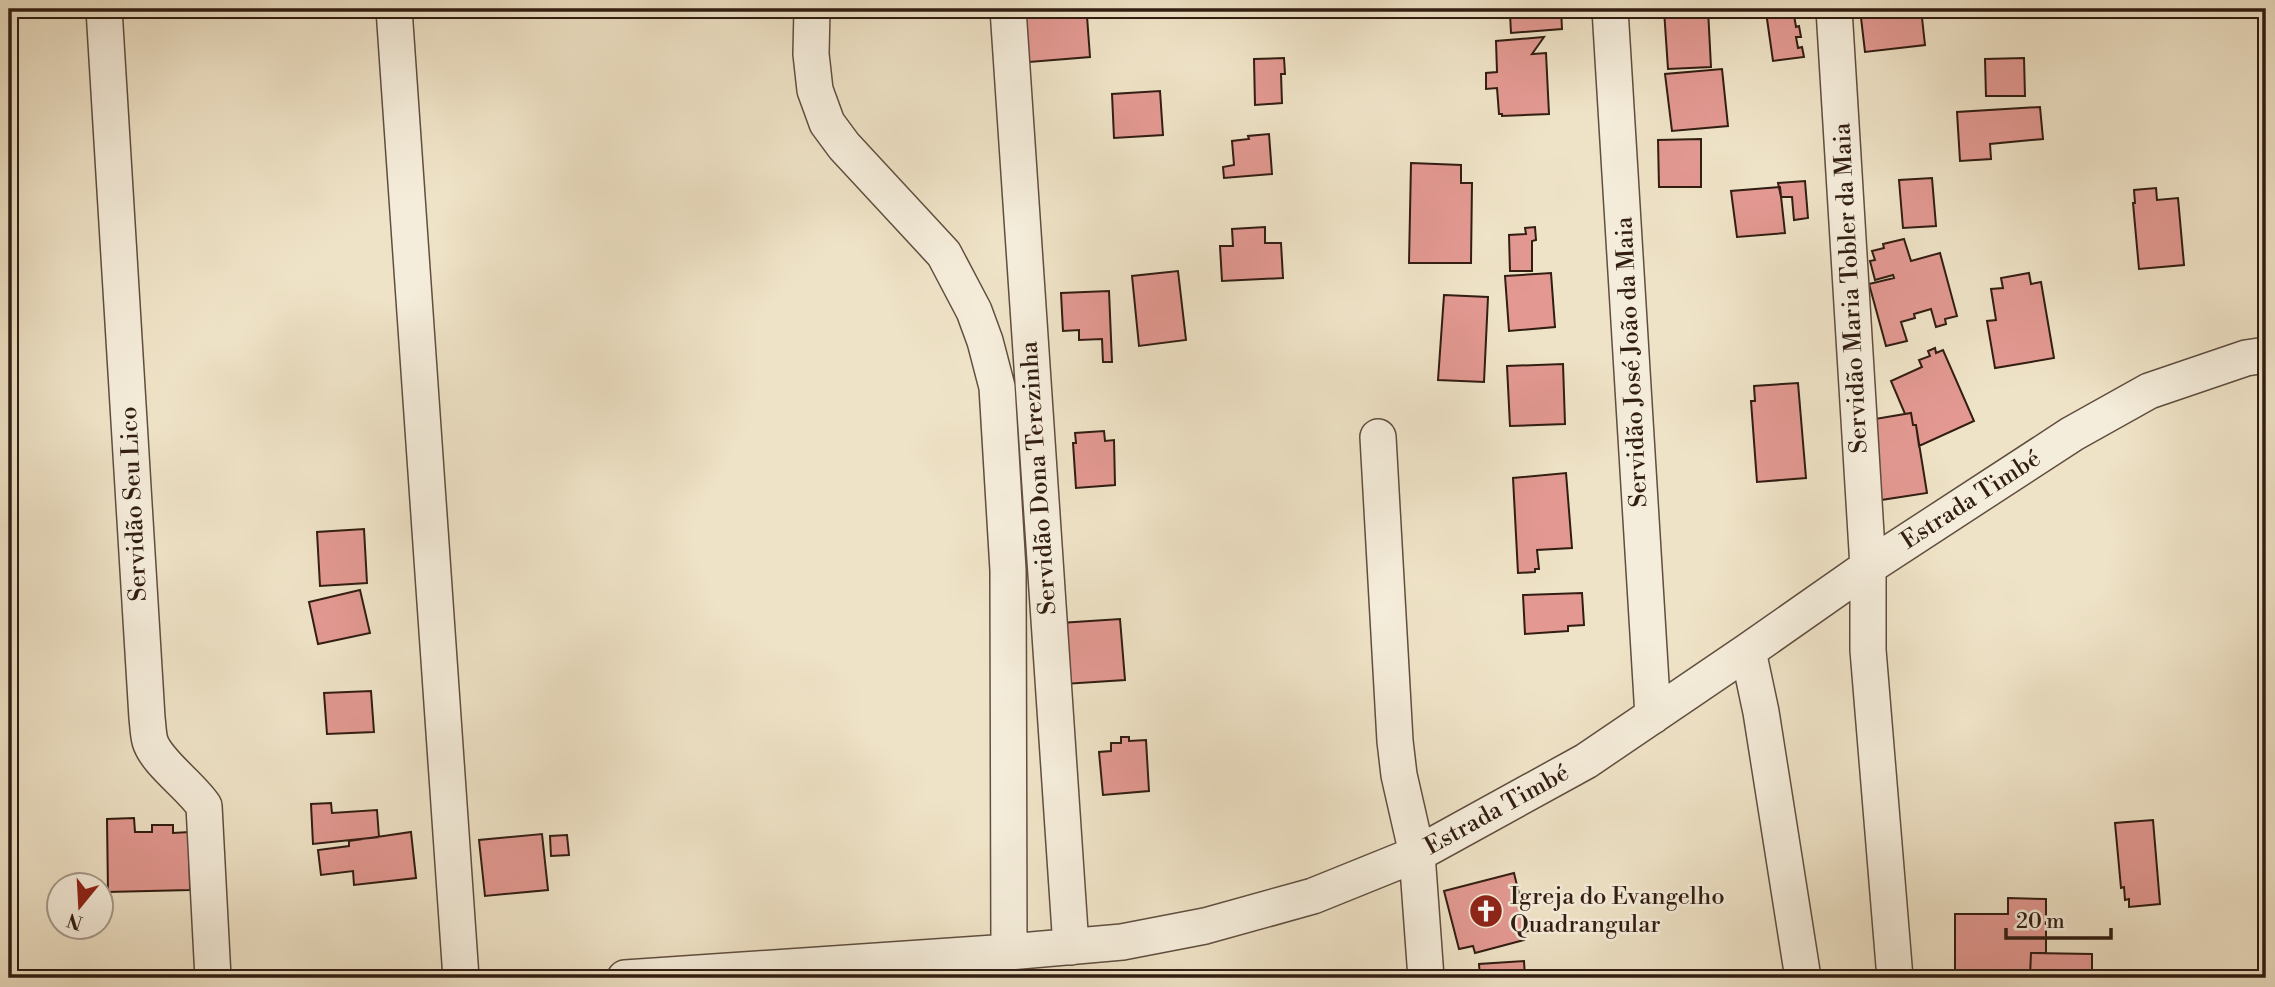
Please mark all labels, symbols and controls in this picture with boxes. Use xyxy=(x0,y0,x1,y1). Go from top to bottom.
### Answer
street label: Servidão Maria Tobler da Maia xyxy=(1827,121,1875,454)
street label: Servidão José João da Maia xyxy=(1609,215,1655,508)
street label: Servidão Dona Terezinha xyxy=(1014,339,1064,616)
street label: Servidão Seu Lico xyxy=(114,406,154,602)
street label: Estrada Timbé xyxy=(1896,444,2046,556)
street label: Estrada Timbé xyxy=(1420,758,1574,862)
north arrow xyxy=(46,872,116,942)
place label: Igreja do Evangelho Quadrangular xyxy=(1510,882,1725,940)
church icon: Igreja do Evangelho Quadrangular xyxy=(1467,892,1505,930)
scale bar xyxy=(2006,896,2110,940)
text: N xyxy=(64,907,86,935)
text: 20 m xyxy=(2016,909,2065,935)

